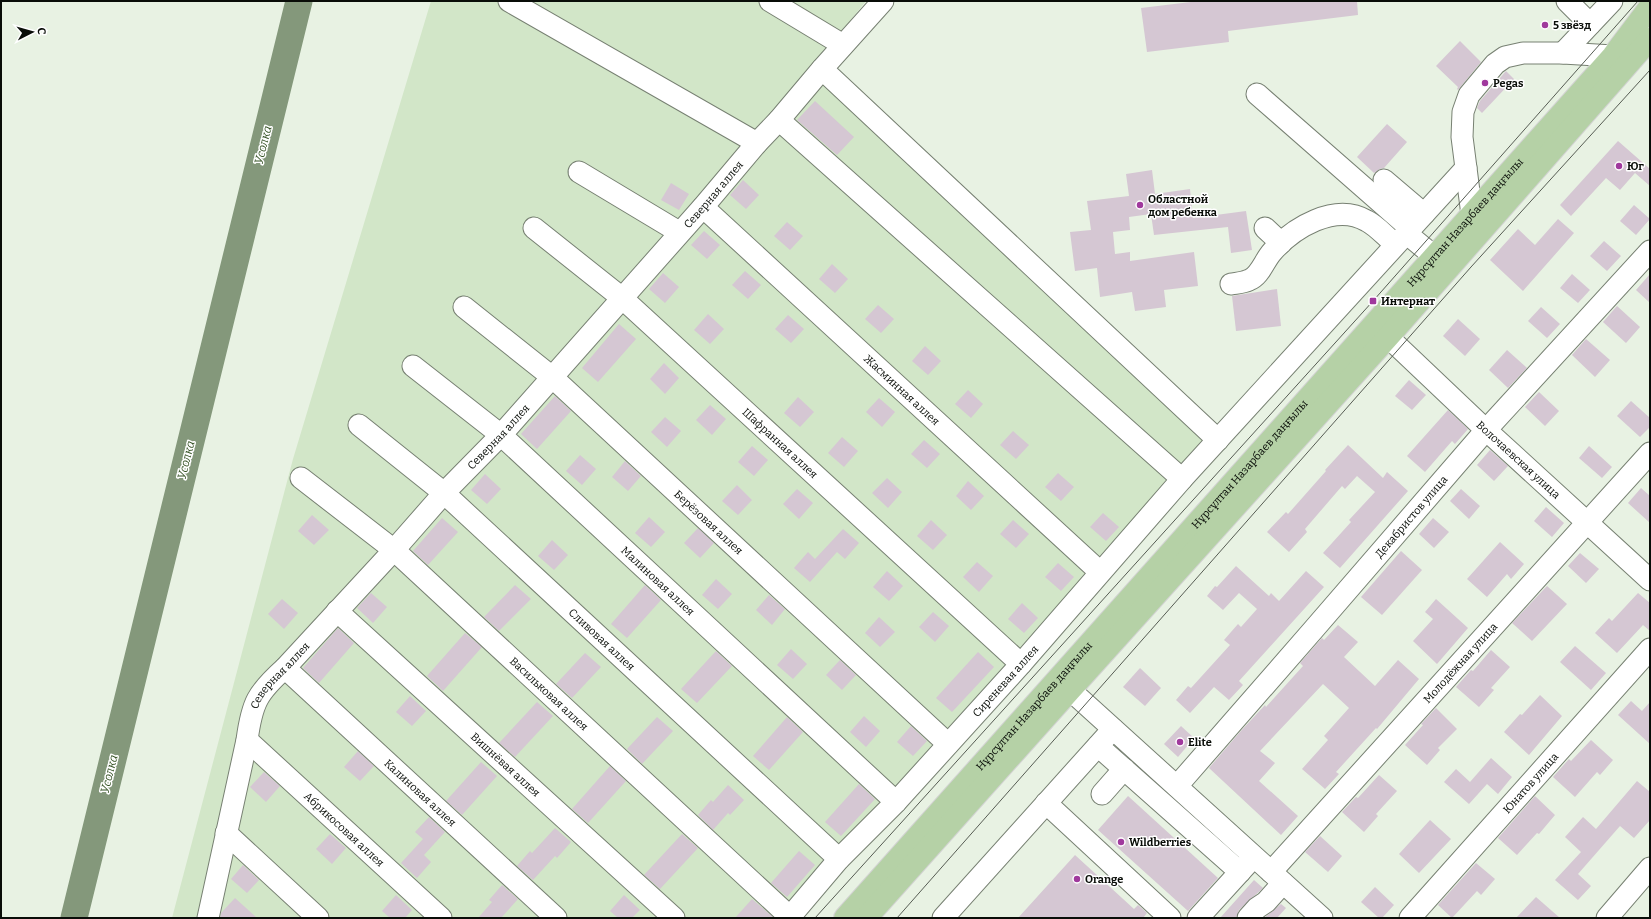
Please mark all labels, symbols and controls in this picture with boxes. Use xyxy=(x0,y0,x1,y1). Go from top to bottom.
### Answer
north arrow xyxy=(12,12,52,52)
place label: 5 звёзд xyxy=(1553,19,1591,32)
marker: 5 звёзд xyxy=(1540,20,1550,30)
text: С xyxy=(35,27,48,35)
place label: Pegas xyxy=(1493,77,1524,90)
marker: Pegas xyxy=(1480,78,1490,88)
water label: Усолка xyxy=(251,124,275,166)
street label: Нұрсұлтан Назарбаев даңғылы xyxy=(1404,155,1526,289)
street label: Северная аллея xyxy=(681,158,746,231)
place label: Юг xyxy=(1627,160,1644,173)
marker: Юг xyxy=(1614,161,1624,171)
place label: Областной дом ребенка xyxy=(1148,193,1218,219)
marker: Областной дом ребенка xyxy=(1135,200,1145,210)
place label: Интернат xyxy=(1381,295,1435,308)
marker: Интернат xyxy=(1368,296,1378,306)
street label: Жасминная аллея xyxy=(861,352,942,428)
street label: Нұрсұлтан Назарбаев даңғылы xyxy=(1189,397,1310,531)
street label: Северная аллея xyxy=(465,401,532,472)
street label: Шафранная аллея xyxy=(740,405,820,481)
street label: Волочаевская улица xyxy=(1474,418,1563,501)
water label: Усолка xyxy=(174,439,198,481)
street label: Декабристов улица xyxy=(1372,473,1450,560)
street label: Берёзовая аллея xyxy=(672,487,746,557)
street label: Малиновая аллея xyxy=(619,544,697,618)
street label: Сливовая аллея xyxy=(566,605,638,673)
street label: Молодёжная улица xyxy=(1420,620,1500,706)
street label: Северная аллея xyxy=(248,639,312,711)
street label: Нұрсұлтан Назарбаев даңғылы xyxy=(973,639,1095,773)
street label: Сиреневая аллея xyxy=(970,643,1041,720)
street label: Васильковая аллея xyxy=(507,654,591,733)
street label: Вишнёвая аллея xyxy=(468,730,543,799)
place label: Elite xyxy=(1188,736,1212,749)
marker: Elite xyxy=(1175,737,1185,747)
street label: Юнатов улица xyxy=(1500,750,1561,816)
water label: Усолка xyxy=(97,753,121,795)
street label: Калиновая аллея xyxy=(382,757,459,829)
street label: Абрикосовая аллея xyxy=(302,789,387,869)
place label: Wildberries xyxy=(1129,836,1192,849)
marker: Wildberries xyxy=(1116,837,1126,847)
place label: Orange xyxy=(1085,873,1123,886)
marker: Orange xyxy=(1072,874,1082,884)

